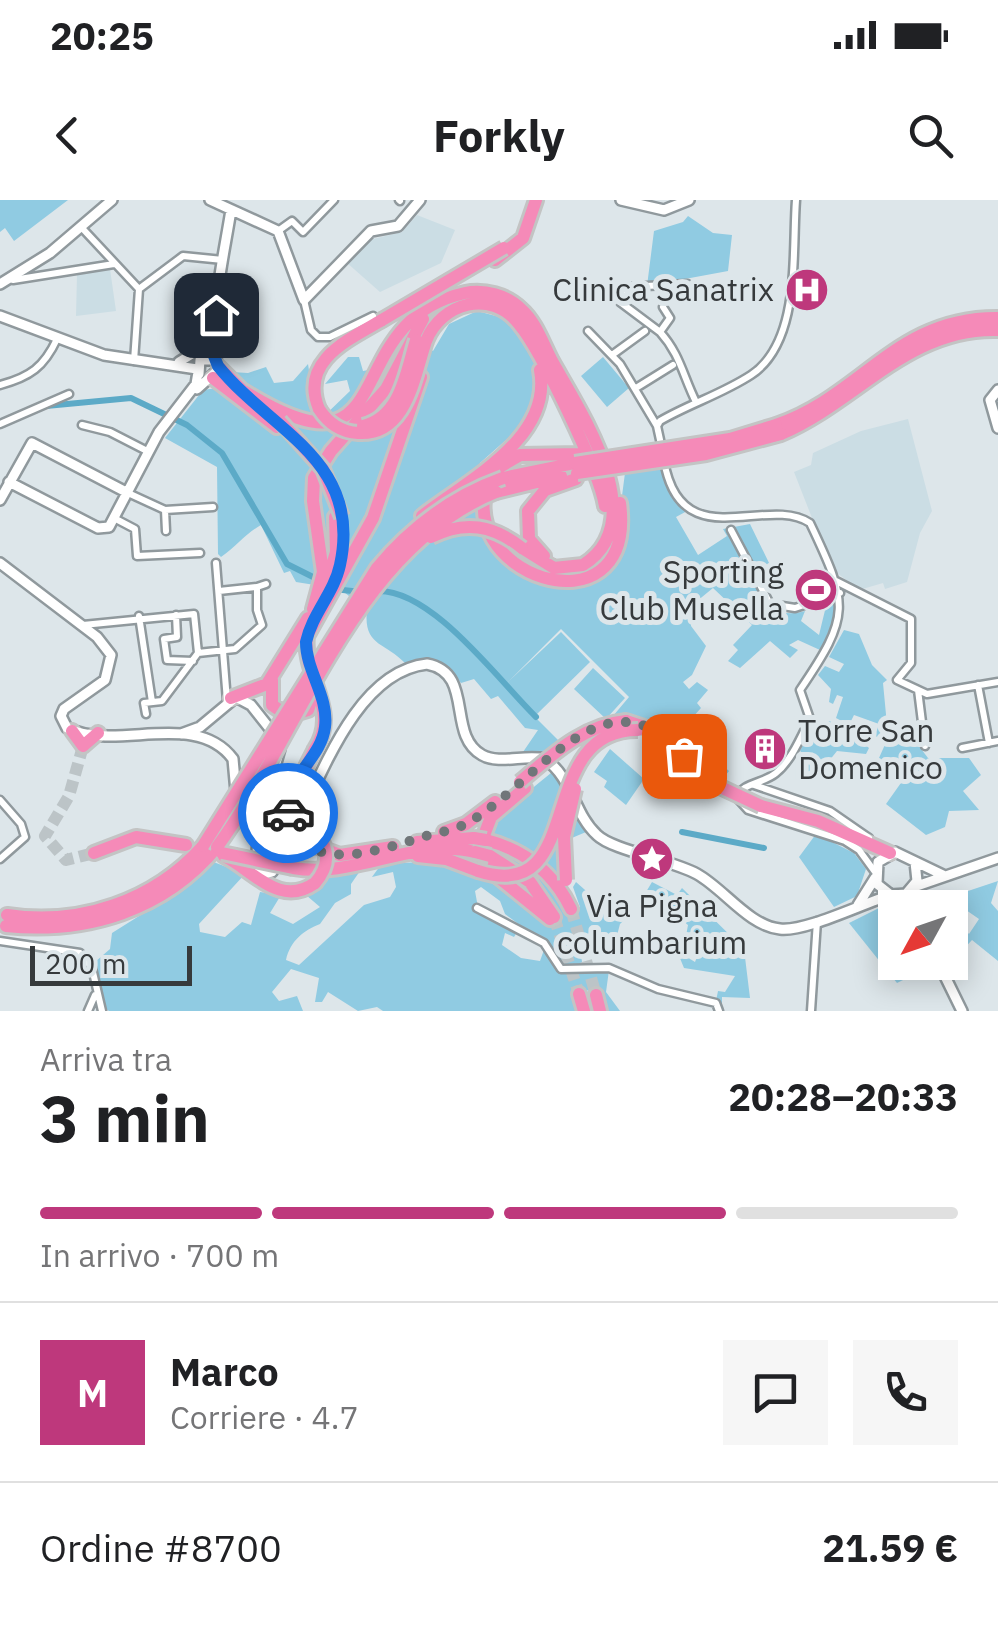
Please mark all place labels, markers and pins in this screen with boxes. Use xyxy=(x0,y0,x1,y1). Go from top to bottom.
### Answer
hospital icon: Clinica Sanatrix xyxy=(784,267,830,313)
place label: Clinica Sanatrix xyxy=(552,268,774,310)
pin xyxy=(174,273,259,358)
place label: Sporting Club Musella xyxy=(599,550,784,629)
sports icon: Sporting Club Musella xyxy=(793,567,839,613)
place label: Torre San Domenico xyxy=(798,709,943,788)
pin xyxy=(642,714,727,799)
building icon: Torre San Domenico xyxy=(742,726,788,772)
place icon: Via Pigna columbarium xyxy=(629,836,675,882)
place label: Via Pigna columbarium xyxy=(557,884,747,963)

